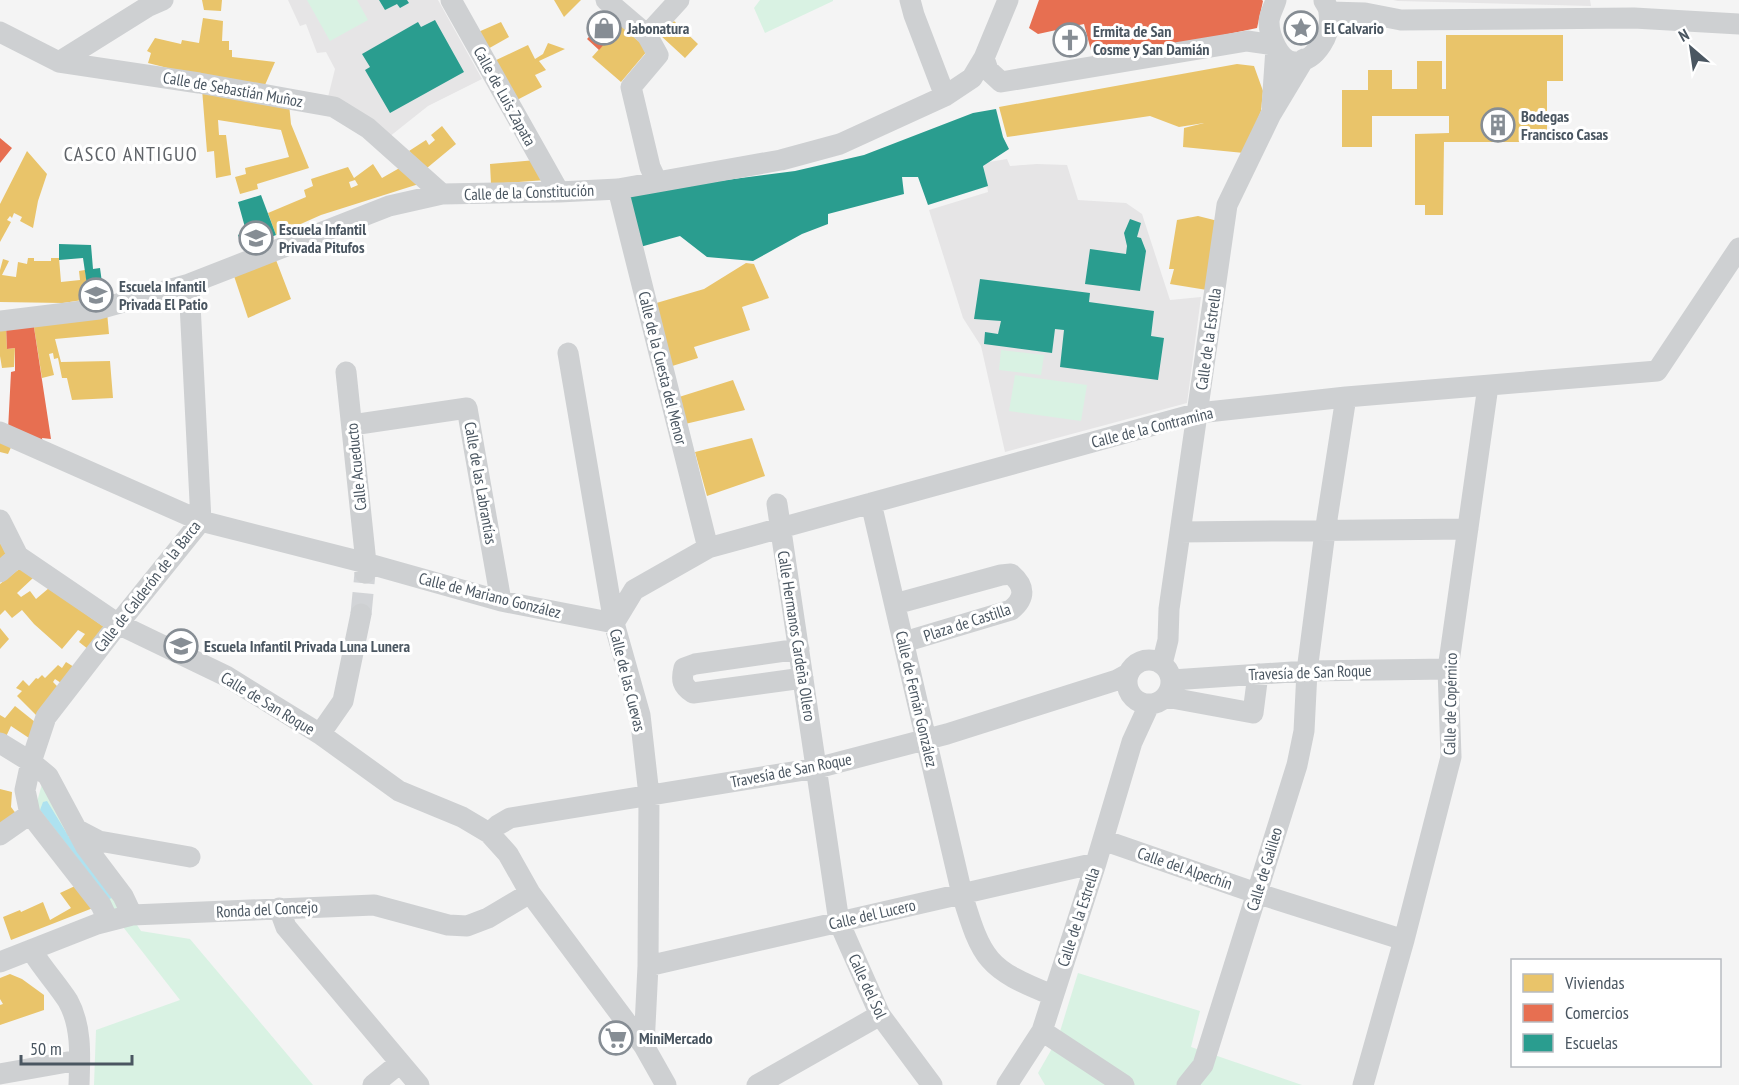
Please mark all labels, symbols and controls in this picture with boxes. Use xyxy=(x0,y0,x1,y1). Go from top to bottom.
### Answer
shop icon: Jabonatura xyxy=(586,10,622,46)
place icon: El Calvario xyxy=(1283,10,1319,46)
place label: Jabonatura xyxy=(626,18,690,38)
place label: El Calvario xyxy=(1324,18,1384,38)
north arrow xyxy=(1661,18,1721,78)
place label: Ermita de San Cosme y San Damián xyxy=(1093,21,1209,59)
church icon: Ermita de San Cosme y San Damián xyxy=(1052,22,1088,58)
text: N xyxy=(1675,24,1692,46)
street label: Calle de Luis Zapata xyxy=(469,43,541,149)
street label: Calle de Sebastián Muñoz xyxy=(162,67,305,111)
place label: Bodegas Francisco Casas xyxy=(1521,106,1609,144)
building icon: Bodegas Francisco Casas xyxy=(1480,107,1516,143)
district label: CASCO ANTIGUO xyxy=(64,141,198,167)
street label: Calle de la Constitución xyxy=(464,180,594,204)
place label: Escuela Infantil Privada Pitufos xyxy=(279,219,366,257)
school or university icon: Escuela Infantil Privada Pitufos xyxy=(238,220,274,256)
place label: Escuela Infantil Privada El Patio xyxy=(119,276,208,314)
school or university icon: Escuela Infantil Privada El Patio xyxy=(78,277,114,313)
street label: Calle de la Estrella xyxy=(1191,287,1225,391)
street label: Calle de la Cuesta del Menor xyxy=(634,289,692,447)
street label: Calle de la Contramina xyxy=(1089,402,1215,452)
street label: Calle de las Labrantías xyxy=(460,420,502,546)
street label: Calle Acueducto xyxy=(341,422,371,512)
street label: Calle de Calderón de la Barca xyxy=(89,516,205,656)
street label: Calle Hermanos Cardeña Ollero xyxy=(774,549,820,723)
street label: Calle de Mariano González xyxy=(417,568,563,622)
street label: Plaza de Castilla xyxy=(921,599,1013,645)
street label: Calle de las Cuevas xyxy=(606,627,650,733)
school or university icon: Escuela Infantil Privada Luna Lunera xyxy=(163,628,199,664)
street label: Calle de Fernán González xyxy=(892,629,942,769)
place label: Escuela Infantil Privada Luna Lunera xyxy=(204,636,411,656)
street label: Calle de Copérnico xyxy=(1439,653,1461,755)
street label: Travesía de San Roque xyxy=(1248,660,1372,684)
street label: Calle de San Roque xyxy=(217,667,319,739)
street label: Travesía de San Roque xyxy=(729,748,853,792)
street label: Calle de Galileo xyxy=(1242,825,1286,913)
street label: Calle del Alpechín xyxy=(1135,842,1235,894)
street label: Calle de la Estrella xyxy=(1053,865,1103,969)
street label: Calle del Lucero xyxy=(827,894,917,934)
street label: Ronda del Concejo xyxy=(216,896,318,922)
street label: Calle del Sol xyxy=(844,950,892,1022)
legend xyxy=(1511,959,1721,1067)
text: Viviendas xyxy=(1564,971,1625,994)
text: Comercios xyxy=(1565,1001,1629,1024)
supermarket icon: MiniMercado xyxy=(598,1020,634,1056)
scale bar xyxy=(21,1028,132,1066)
place label: MiniMercado xyxy=(639,1028,713,1048)
text: Escuelas xyxy=(1565,1031,1618,1054)
text: 50 m xyxy=(30,1037,62,1060)

